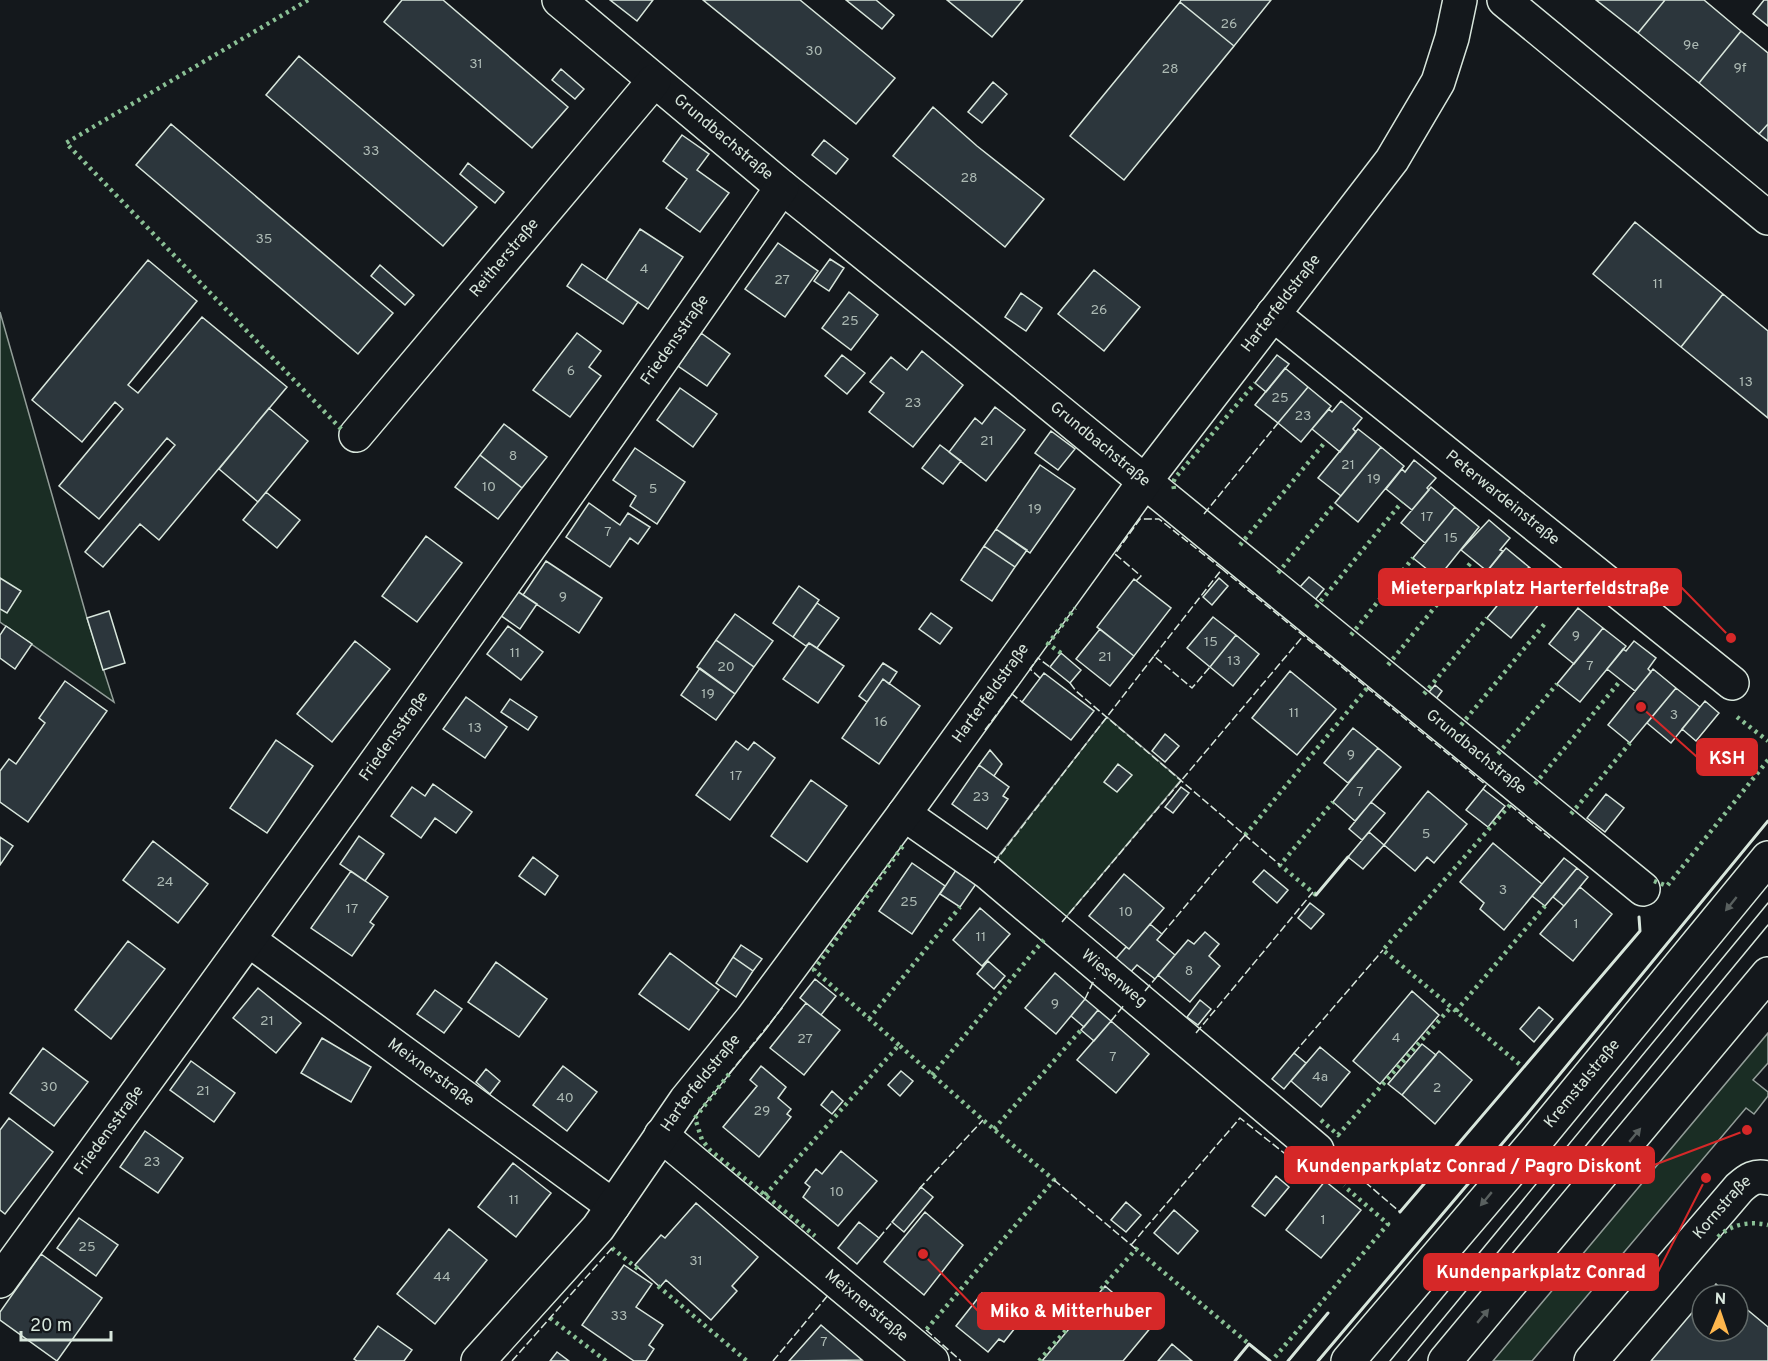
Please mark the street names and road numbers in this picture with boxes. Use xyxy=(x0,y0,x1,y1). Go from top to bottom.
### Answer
street label: Grundbachstraße xyxy=(669,90,777,185)
street label: Reitherstraße xyxy=(466,215,544,302)
street label: Harterfeldstraße xyxy=(1238,251,1325,357)
street label: Friedensstraße xyxy=(637,291,714,389)
street label: Grundbachstraße xyxy=(1045,398,1154,492)
street label: Peterwardeinstraße xyxy=(1441,446,1563,550)
street label: Harterfeldstraße xyxy=(949,640,1034,747)
street label: Friedensstraße xyxy=(355,688,433,786)
street label: Grundbachstraße xyxy=(1422,705,1530,799)
street label: Wiesenweg xyxy=(1077,945,1151,1012)
street label: Harterfeldstraße xyxy=(657,1030,745,1136)
street label: Meixnerstraße xyxy=(383,1034,478,1111)
street label: Kremstalstraße xyxy=(1540,1035,1625,1132)
street label: Friedensstraße xyxy=(70,1082,149,1179)
street label: Kornstraße xyxy=(1689,1171,1756,1244)
street label: Meixnerstraße xyxy=(820,1265,912,1347)

